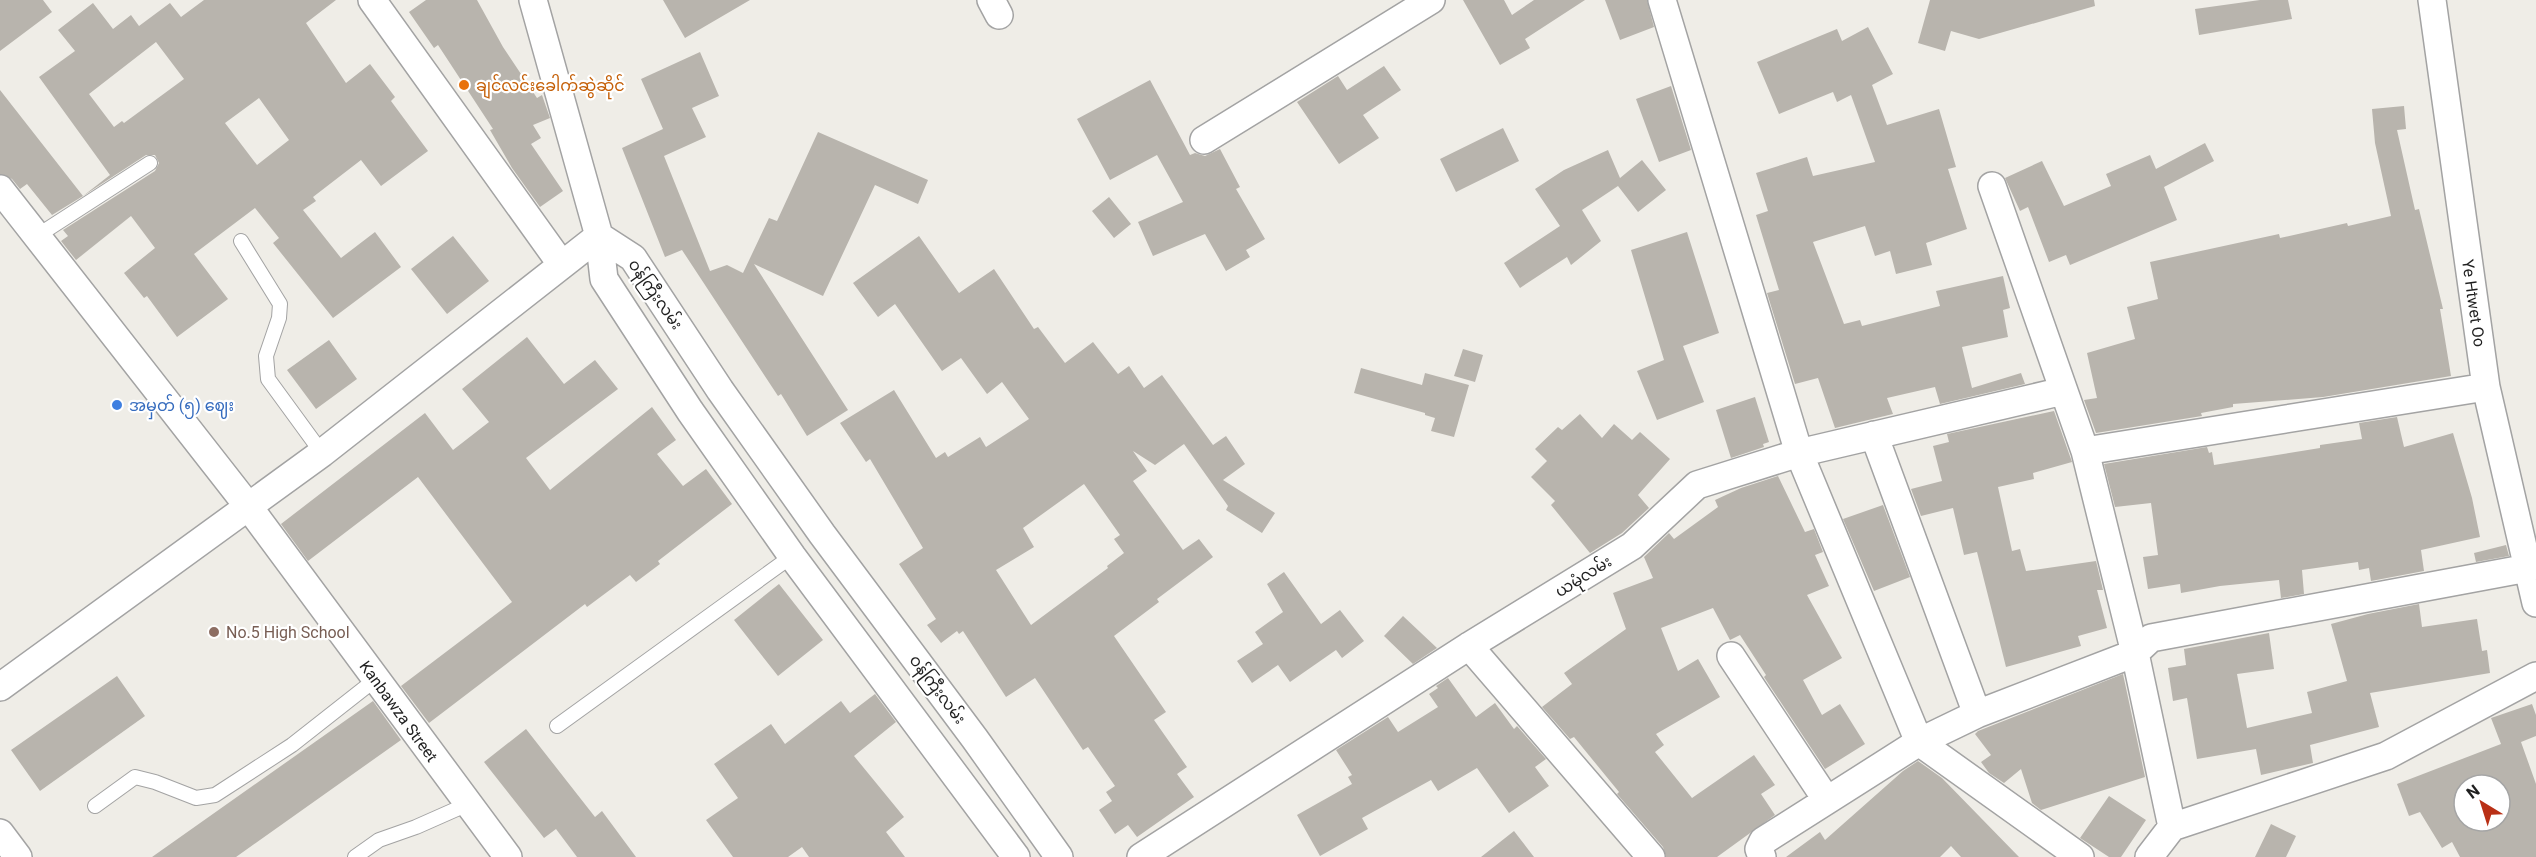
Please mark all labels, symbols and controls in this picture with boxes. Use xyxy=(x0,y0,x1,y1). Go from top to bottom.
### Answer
place label: ချင်လင်းခေါက်ဆွဲဆိုင် xyxy=(476,74,625,100)
marker: ချင်လင်းခေါက်ဆွဲဆိုင် xyxy=(457,78,471,92)
street label: ဝန်ကြီးလမ်း xyxy=(621,254,688,335)
street label: Ye Htwet Oo xyxy=(2458,258,2489,348)
place label: အမှတ် (၅) ဈေး xyxy=(129,394,234,420)
marker: အမှတ် (၅) ဈေး xyxy=(110,398,124,412)
street label: ယမုံလမ်း xyxy=(1550,550,1618,605)
place label: No.5 High School xyxy=(226,623,350,642)
marker: No.5 High School xyxy=(207,625,221,639)
street label: ဝန်ကြီးလမ်း xyxy=(902,650,971,730)
street label: Kanbawza Street xyxy=(356,657,442,765)
north arrow xyxy=(2452,773,2512,833)
text: N xyxy=(2463,781,2483,803)

